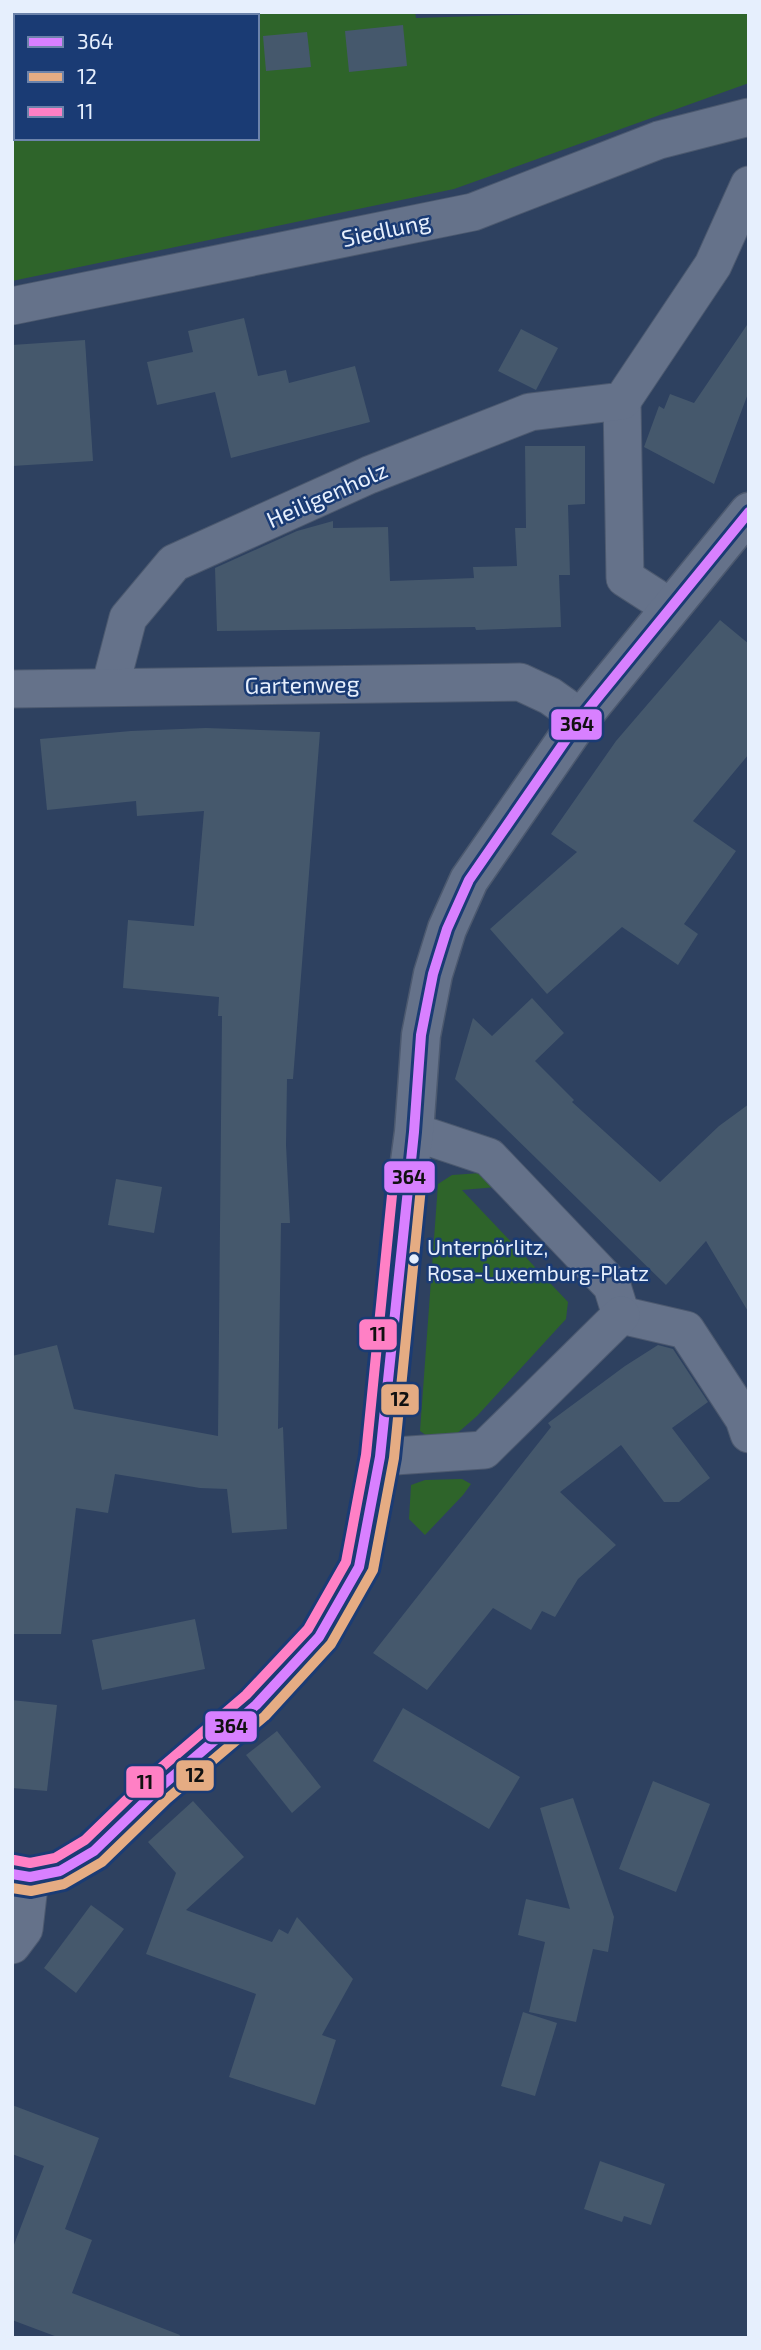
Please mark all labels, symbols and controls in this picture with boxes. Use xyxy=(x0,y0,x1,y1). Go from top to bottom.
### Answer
legend xyxy=(14,14,259,140)
text: 364 xyxy=(77,28,114,53)
text: 12 xyxy=(77,63,97,88)
text: 11 xyxy=(77,98,94,123)
street label: Siedlung xyxy=(339,206,433,252)
street label: Heiligenholz xyxy=(262,455,391,533)
street label: Gartenweg xyxy=(244,669,360,699)
line badge: 364 xyxy=(550,708,603,741)
text: 364 xyxy=(560,712,594,735)
line badge: 364 xyxy=(383,1160,436,1194)
text: 364 xyxy=(392,1165,426,1188)
place label: Unterpörlitz, Rosa-Luxemburg-Platz xyxy=(427,1234,649,1285)
marker: Unterpörlitz, Rosa-Luxemburg-Platz xyxy=(407,1252,421,1266)
line badge: 11 xyxy=(358,1318,398,1351)
text: 11 xyxy=(370,1322,386,1345)
line badge: 12 xyxy=(380,1383,420,1416)
text: 12 xyxy=(390,1387,410,1410)
line badge: 364 xyxy=(204,1710,258,1743)
text: 364 xyxy=(214,1714,248,1737)
line badge: 12 xyxy=(175,1759,215,1792)
text: 12 xyxy=(185,1763,205,1786)
line badge: 11 xyxy=(125,1765,165,1799)
text: 11 xyxy=(137,1770,153,1793)

